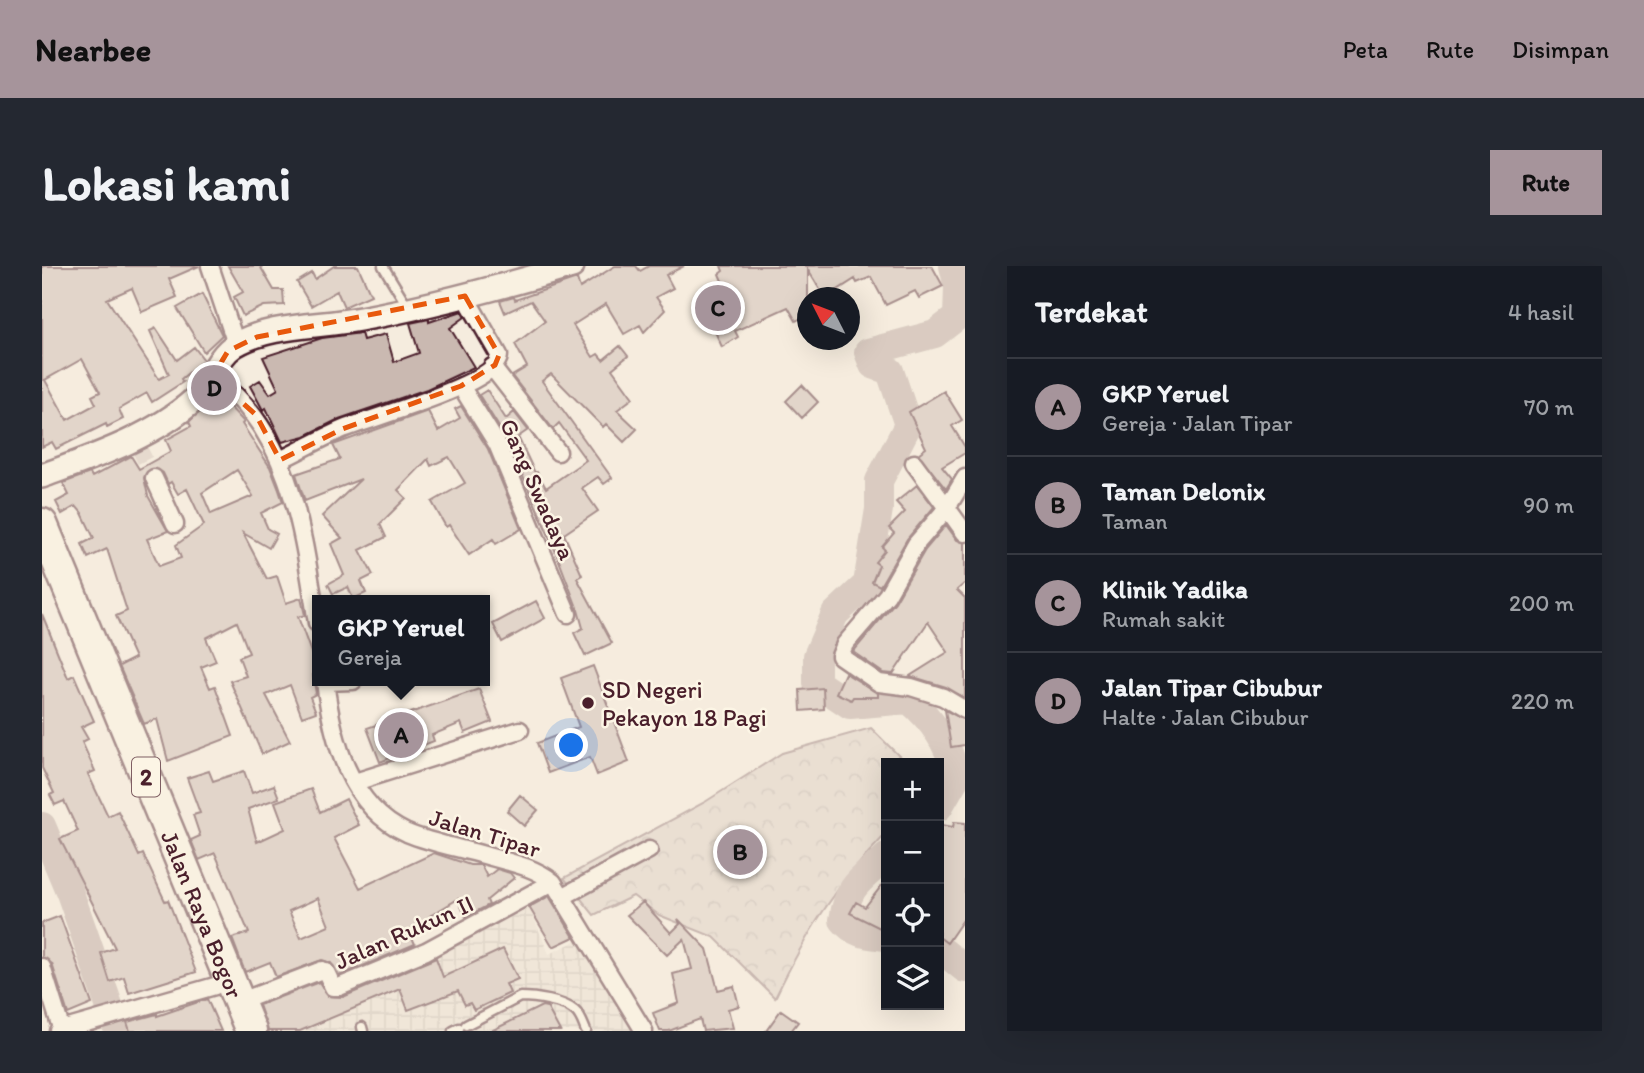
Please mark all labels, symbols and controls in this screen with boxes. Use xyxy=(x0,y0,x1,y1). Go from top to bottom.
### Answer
text: Nearbee xyxy=(35,30,151,69)
text: Peta xyxy=(1343,35,1388,64)
text: Rute xyxy=(1426,35,1474,64)
text: Disimpan xyxy=(1512,35,1609,64)
button: Rute xyxy=(1490,150,1602,215)
text: Lokasi kami xyxy=(42,153,291,212)
pin: C xyxy=(695,282,741,334)
north arrow xyxy=(797,287,860,350)
text: Terdekat xyxy=(1035,293,1148,330)
text: 4 hasil xyxy=(1508,298,1574,326)
pin: D xyxy=(191,362,237,414)
text: GKP Yeruel xyxy=(1102,377,1229,409)
text: A xyxy=(1051,393,1065,421)
text: 70 m xyxy=(1524,393,1574,421)
text: Gereja · Jalan Tipar xyxy=(1102,409,1292,437)
street label: Gang Swadaya xyxy=(494,414,582,564)
text: Taman Delonix xyxy=(1102,475,1265,507)
text: B xyxy=(1051,491,1065,519)
text: 90 m xyxy=(1523,491,1574,519)
text: Taman xyxy=(1102,507,1168,535)
text: Klinik Yadika xyxy=(1102,573,1248,605)
text: C xyxy=(1051,589,1065,617)
text: 200 m xyxy=(1509,589,1574,617)
popup xyxy=(312,595,490,686)
text: Rumah sakit xyxy=(1102,605,1225,633)
text: GKP Yeruel xyxy=(338,611,464,643)
text: Gereja xyxy=(338,643,402,671)
text: Jalan Tipar Cibubur xyxy=(1102,671,1322,703)
place label: SD Negeri Pekayon 18 Pagi xyxy=(602,675,767,732)
text: D xyxy=(1050,687,1066,715)
text: 220 m xyxy=(1511,687,1574,715)
marker: SD Negeri Pekayon 18 Pagi xyxy=(580,695,596,711)
text: Halte · Jalan Cibubur xyxy=(1102,703,1308,731)
pin: A xyxy=(378,709,424,761)
your location xyxy=(554,728,588,762)
road number: 2 xyxy=(132,757,160,796)
map controls xyxy=(881,758,944,1010)
button: + xyxy=(881,758,944,821)
street label: Jalan Tipar xyxy=(426,802,545,864)
button: − xyxy=(881,821,944,884)
street label: Jalan Raya Bogor xyxy=(155,826,250,1002)
pin: B xyxy=(717,826,763,878)
button: locate xyxy=(881,884,944,947)
street label: Jalan Rukun II xyxy=(330,889,478,975)
button: layers xyxy=(881,947,944,1010)

